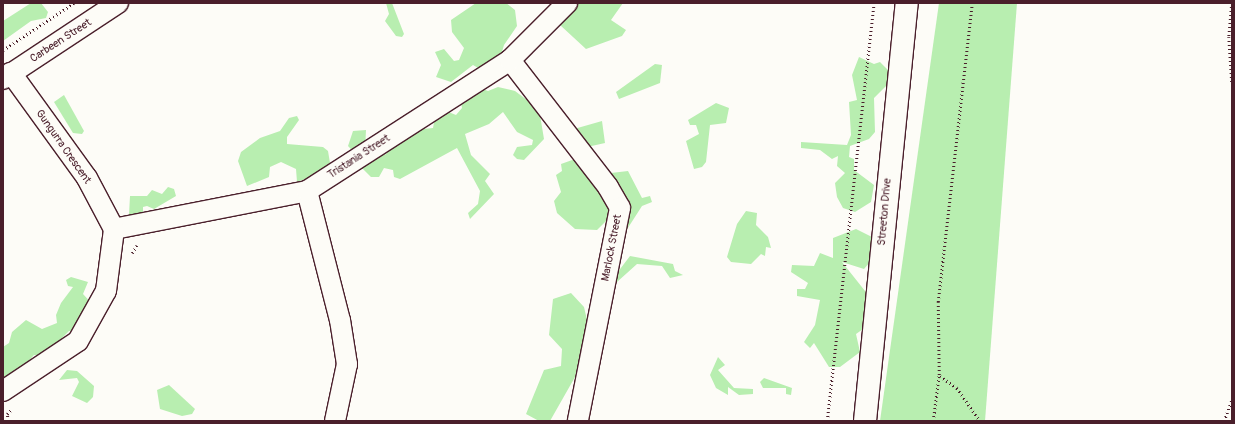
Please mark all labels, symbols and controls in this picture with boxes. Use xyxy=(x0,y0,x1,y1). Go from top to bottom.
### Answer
street label: Carbeen Street xyxy=(28,16,94,66)
street label: Gungurra Crescent xyxy=(32,107,94,187)
street label: Tristania Street xyxy=(326,132,392,182)
street label: Streeton Drive xyxy=(875,178,895,246)
street label: Marlock Street xyxy=(599,213,625,283)

